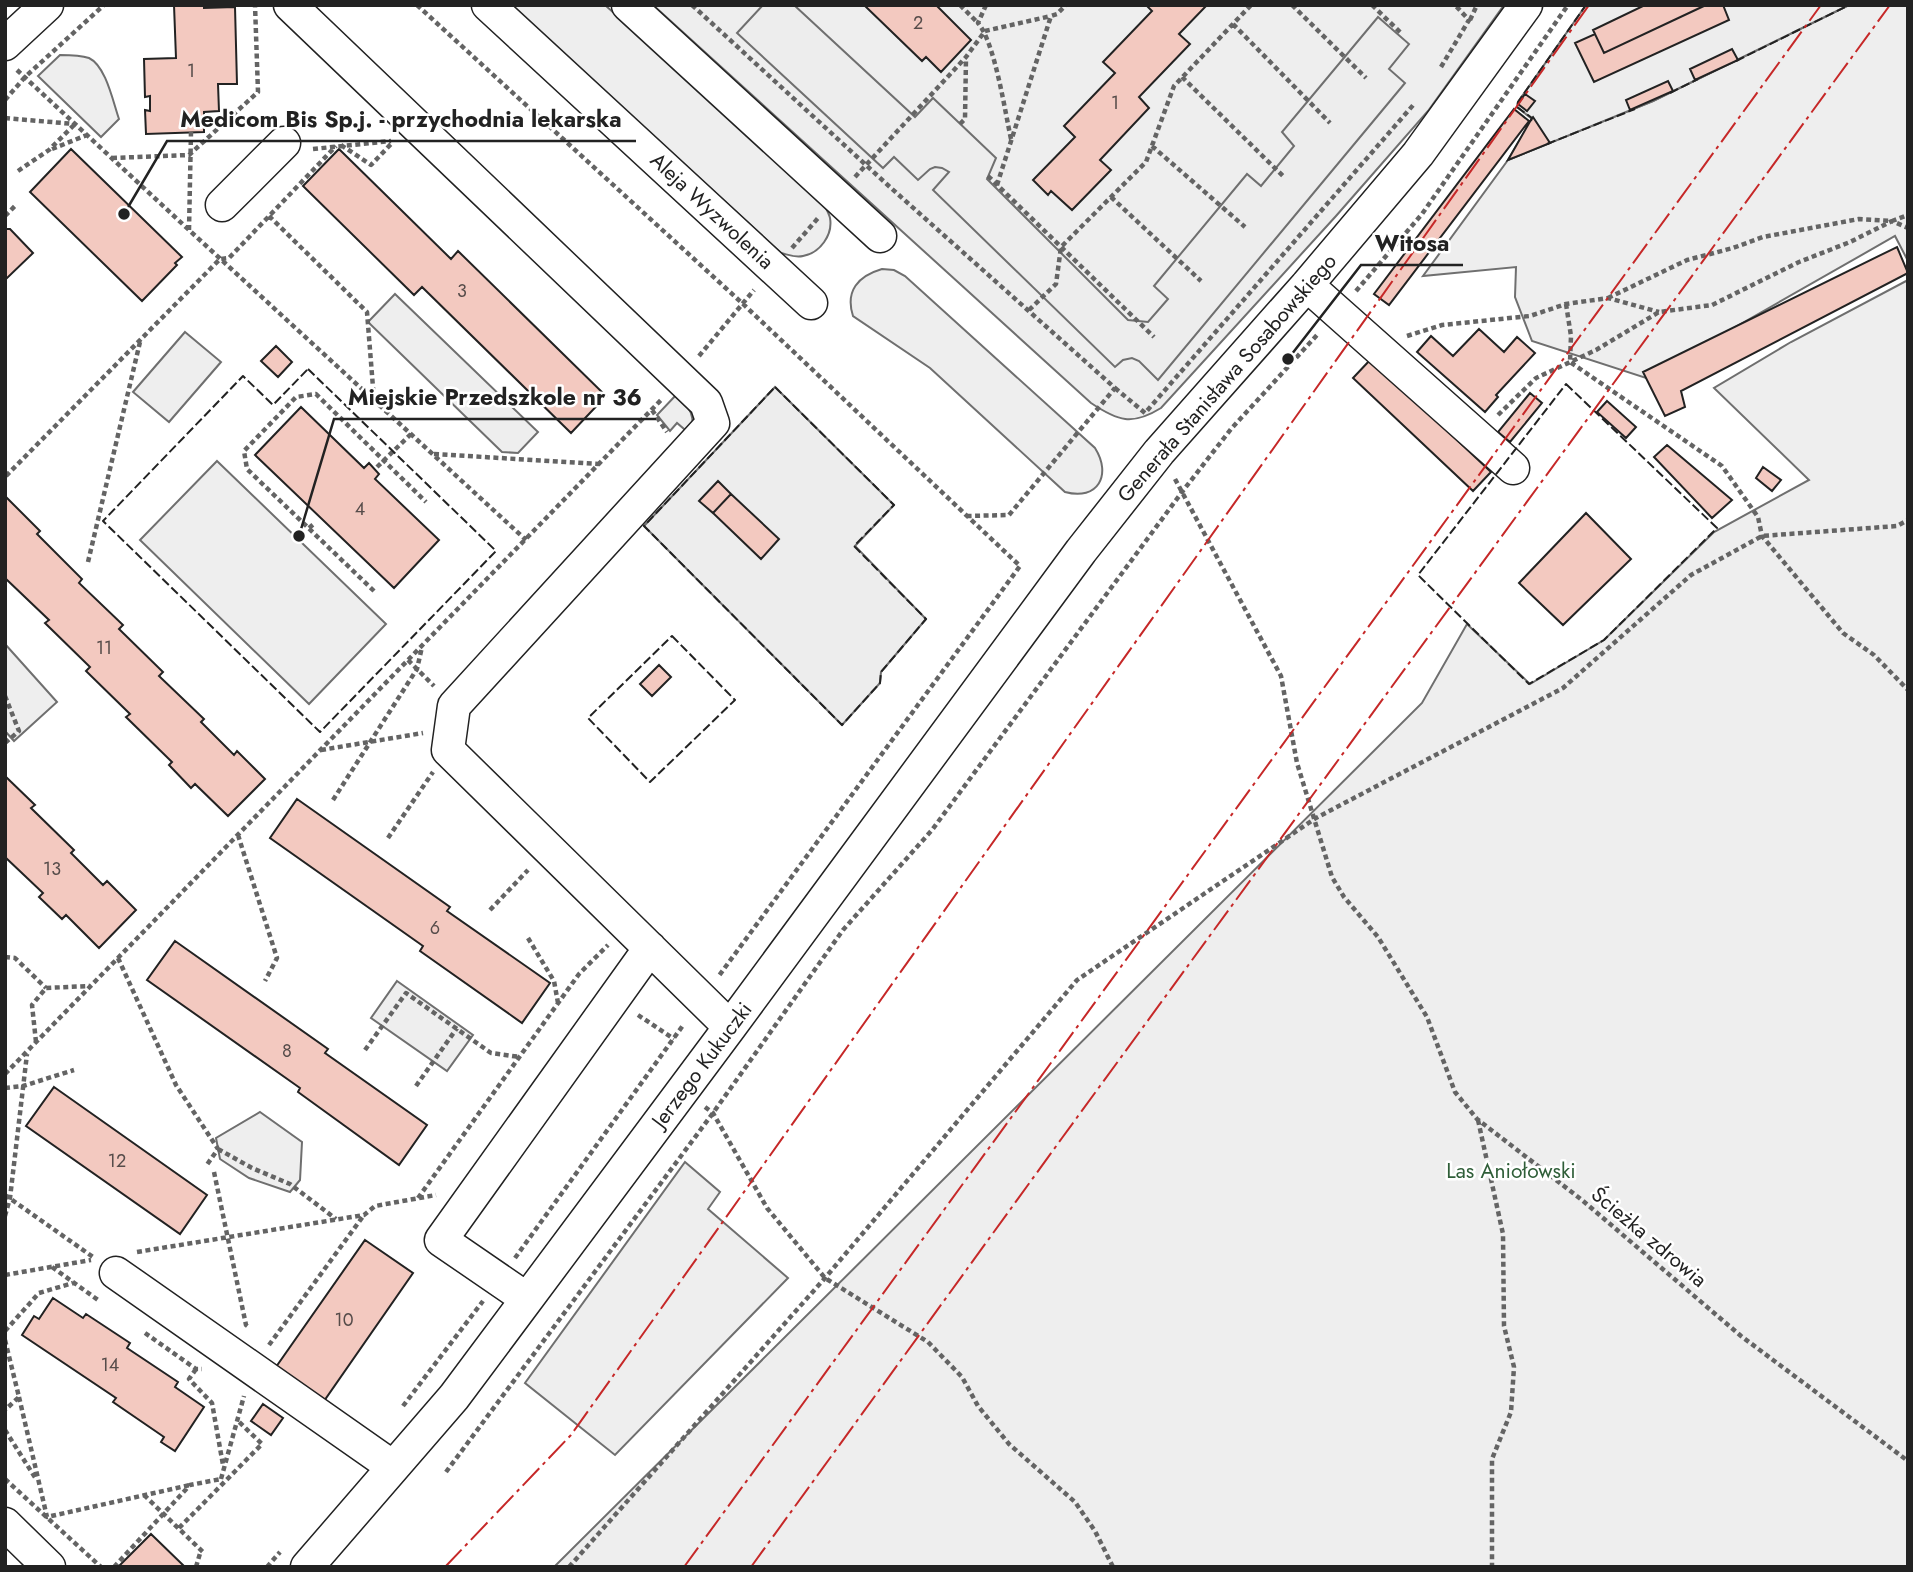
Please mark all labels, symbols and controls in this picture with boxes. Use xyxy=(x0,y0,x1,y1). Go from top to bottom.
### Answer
house number: 2 xyxy=(913,10,923,36)
house number: 1 xyxy=(187,58,195,84)
house number: 1 xyxy=(1111,90,1119,116)
callout: Medicom Bis Sp.j. - przychodnia lekarska xyxy=(167,97,636,141)
text: Medicom Bis Sp.j. - przychodnia lekarska xyxy=(180,102,622,136)
street label: Aleja Wyzwolenia xyxy=(643,146,781,276)
callout: Witosa xyxy=(1361,221,1463,265)
text: Witosa xyxy=(1375,226,1449,260)
street label: Generała Stanisława Sosabowskiego xyxy=(1110,247,1344,509)
house number: 3 xyxy=(457,278,467,304)
callout: Miejskie Przedszkole nr 36 xyxy=(334,375,656,419)
text: Miejskie Przedszkole nr 36 xyxy=(348,380,642,414)
house number: 4 xyxy=(355,496,365,522)
house number: 11 xyxy=(96,635,112,661)
house number: 13 xyxy=(43,856,61,882)
house number: 6 xyxy=(430,915,440,941)
street label: Jerzego Kukuczki xyxy=(643,996,759,1136)
house number: 8 xyxy=(282,1038,292,1064)
house number: 12 xyxy=(108,1148,126,1174)
park label: Las Aniołowski xyxy=(1446,1156,1576,1186)
street label: Ścieżka zdrowia xyxy=(1585,1180,1713,1294)
house number: 10 xyxy=(335,1307,354,1333)
house number: 14 xyxy=(101,1352,119,1378)

